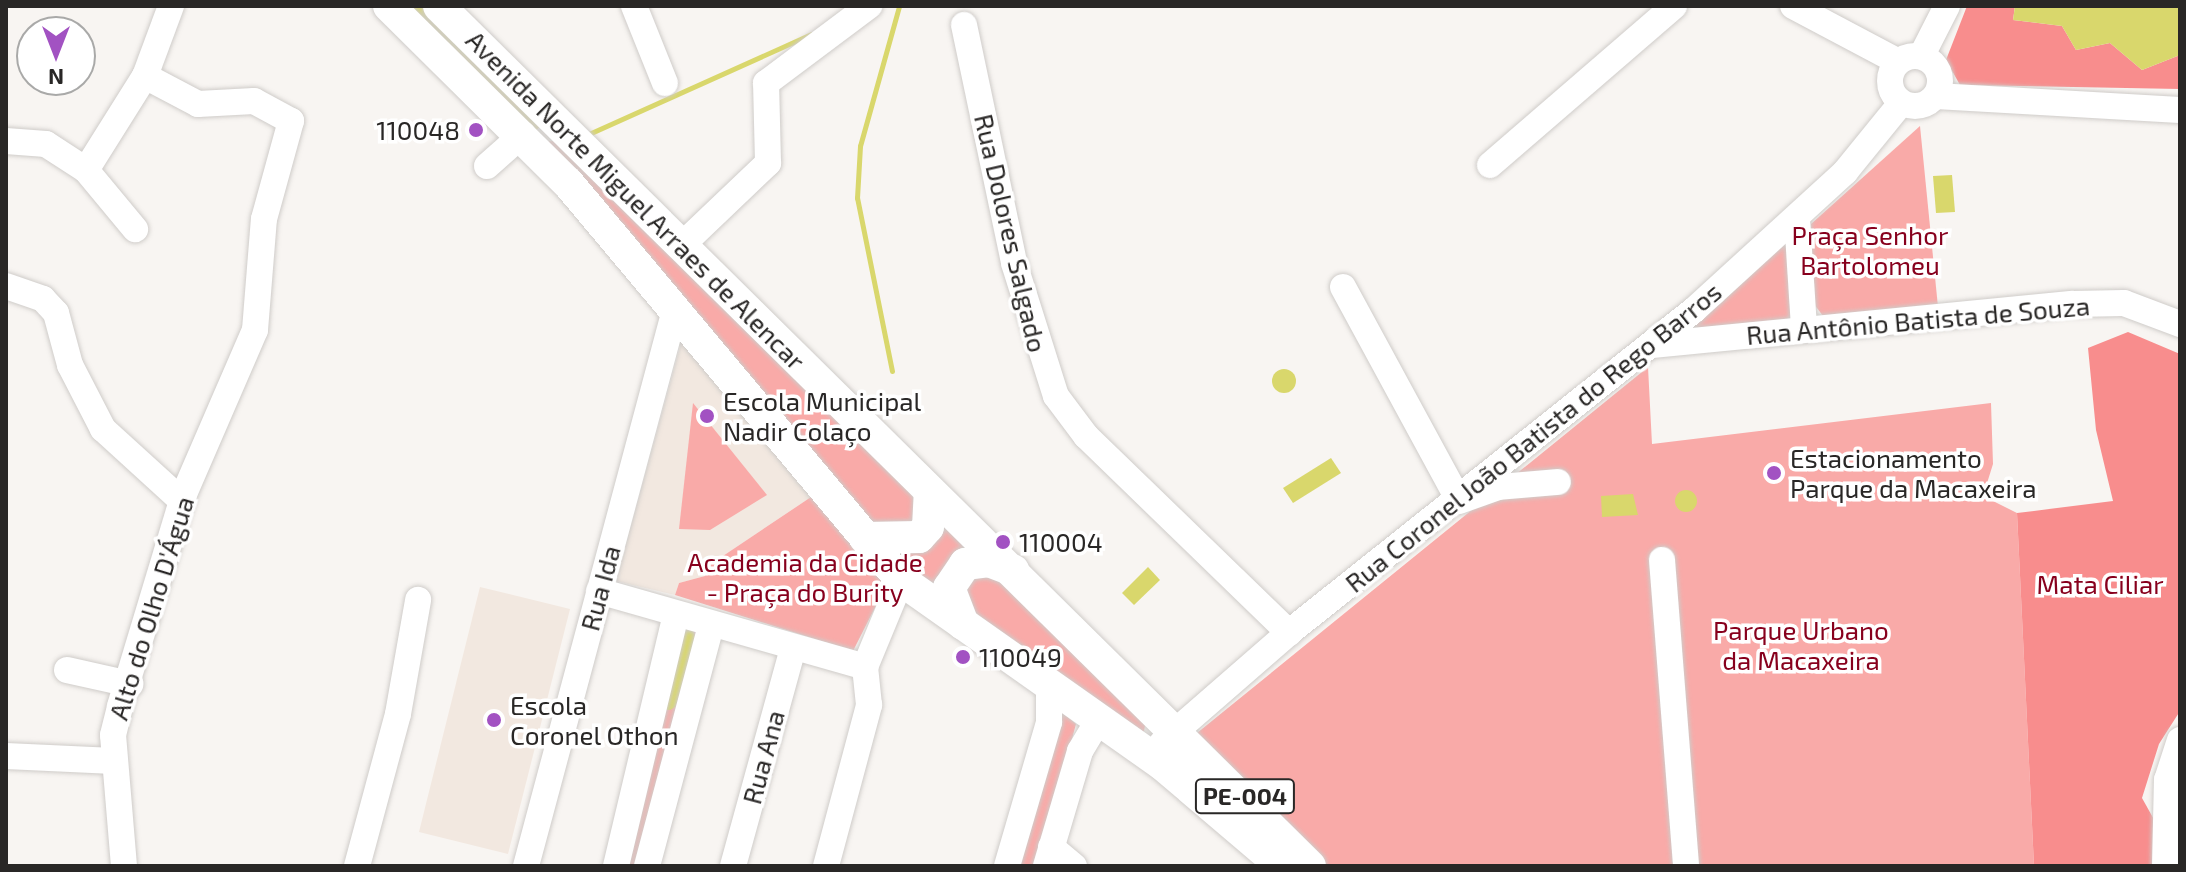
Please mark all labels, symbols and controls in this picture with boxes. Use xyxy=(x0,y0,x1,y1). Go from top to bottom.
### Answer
north arrow xyxy=(16,16,96,96)
street label: Avenida Norte Miguel Arraes de Alencar xyxy=(459,23,813,377)
text: N xyxy=(48,65,64,91)
street label: Rua Dolores Salgado xyxy=(968,111,1054,355)
place label: 110048 xyxy=(376,114,460,146)
marker: 110048 xyxy=(467,121,485,139)
park label: Praça Senhor Bartolomeu xyxy=(1792,219,1948,280)
street label: Rua Coronel João Batista do Rego Barros xyxy=(1338,275,1728,599)
street label: Rua Antônio Batista de Souza xyxy=(1745,289,2091,351)
place label: Escola Municipal Nadir Colaço xyxy=(723,385,921,446)
marker: Escola Municipal Nadir Colaço xyxy=(698,407,716,425)
place label: Estacionamento Parque da Macaxeira xyxy=(1790,442,2037,504)
marker: Estacionamento Parque da Macaxeira xyxy=(1765,464,1783,482)
street label: Alto do Olho D'Água xyxy=(102,493,200,723)
place label: 110004 xyxy=(1019,526,1103,558)
marker: 110004 xyxy=(994,533,1012,551)
street label: Rua Ida xyxy=(574,542,626,634)
park label: Academia da Cidade - Praça do Burity xyxy=(687,546,923,608)
park label: Mata Ciliar xyxy=(2036,568,2164,600)
park label: Parque Urbano da Macaxeira xyxy=(1713,614,1889,676)
place label: 110049 xyxy=(979,641,1062,673)
marker: 110049 xyxy=(954,648,972,666)
place label: Escola Coronel Othon xyxy=(510,689,679,750)
street label: Rua Ana xyxy=(735,706,791,808)
marker: Escola Coronel Othon xyxy=(485,711,503,729)
road number: PE-004 xyxy=(1193,776,1297,816)

